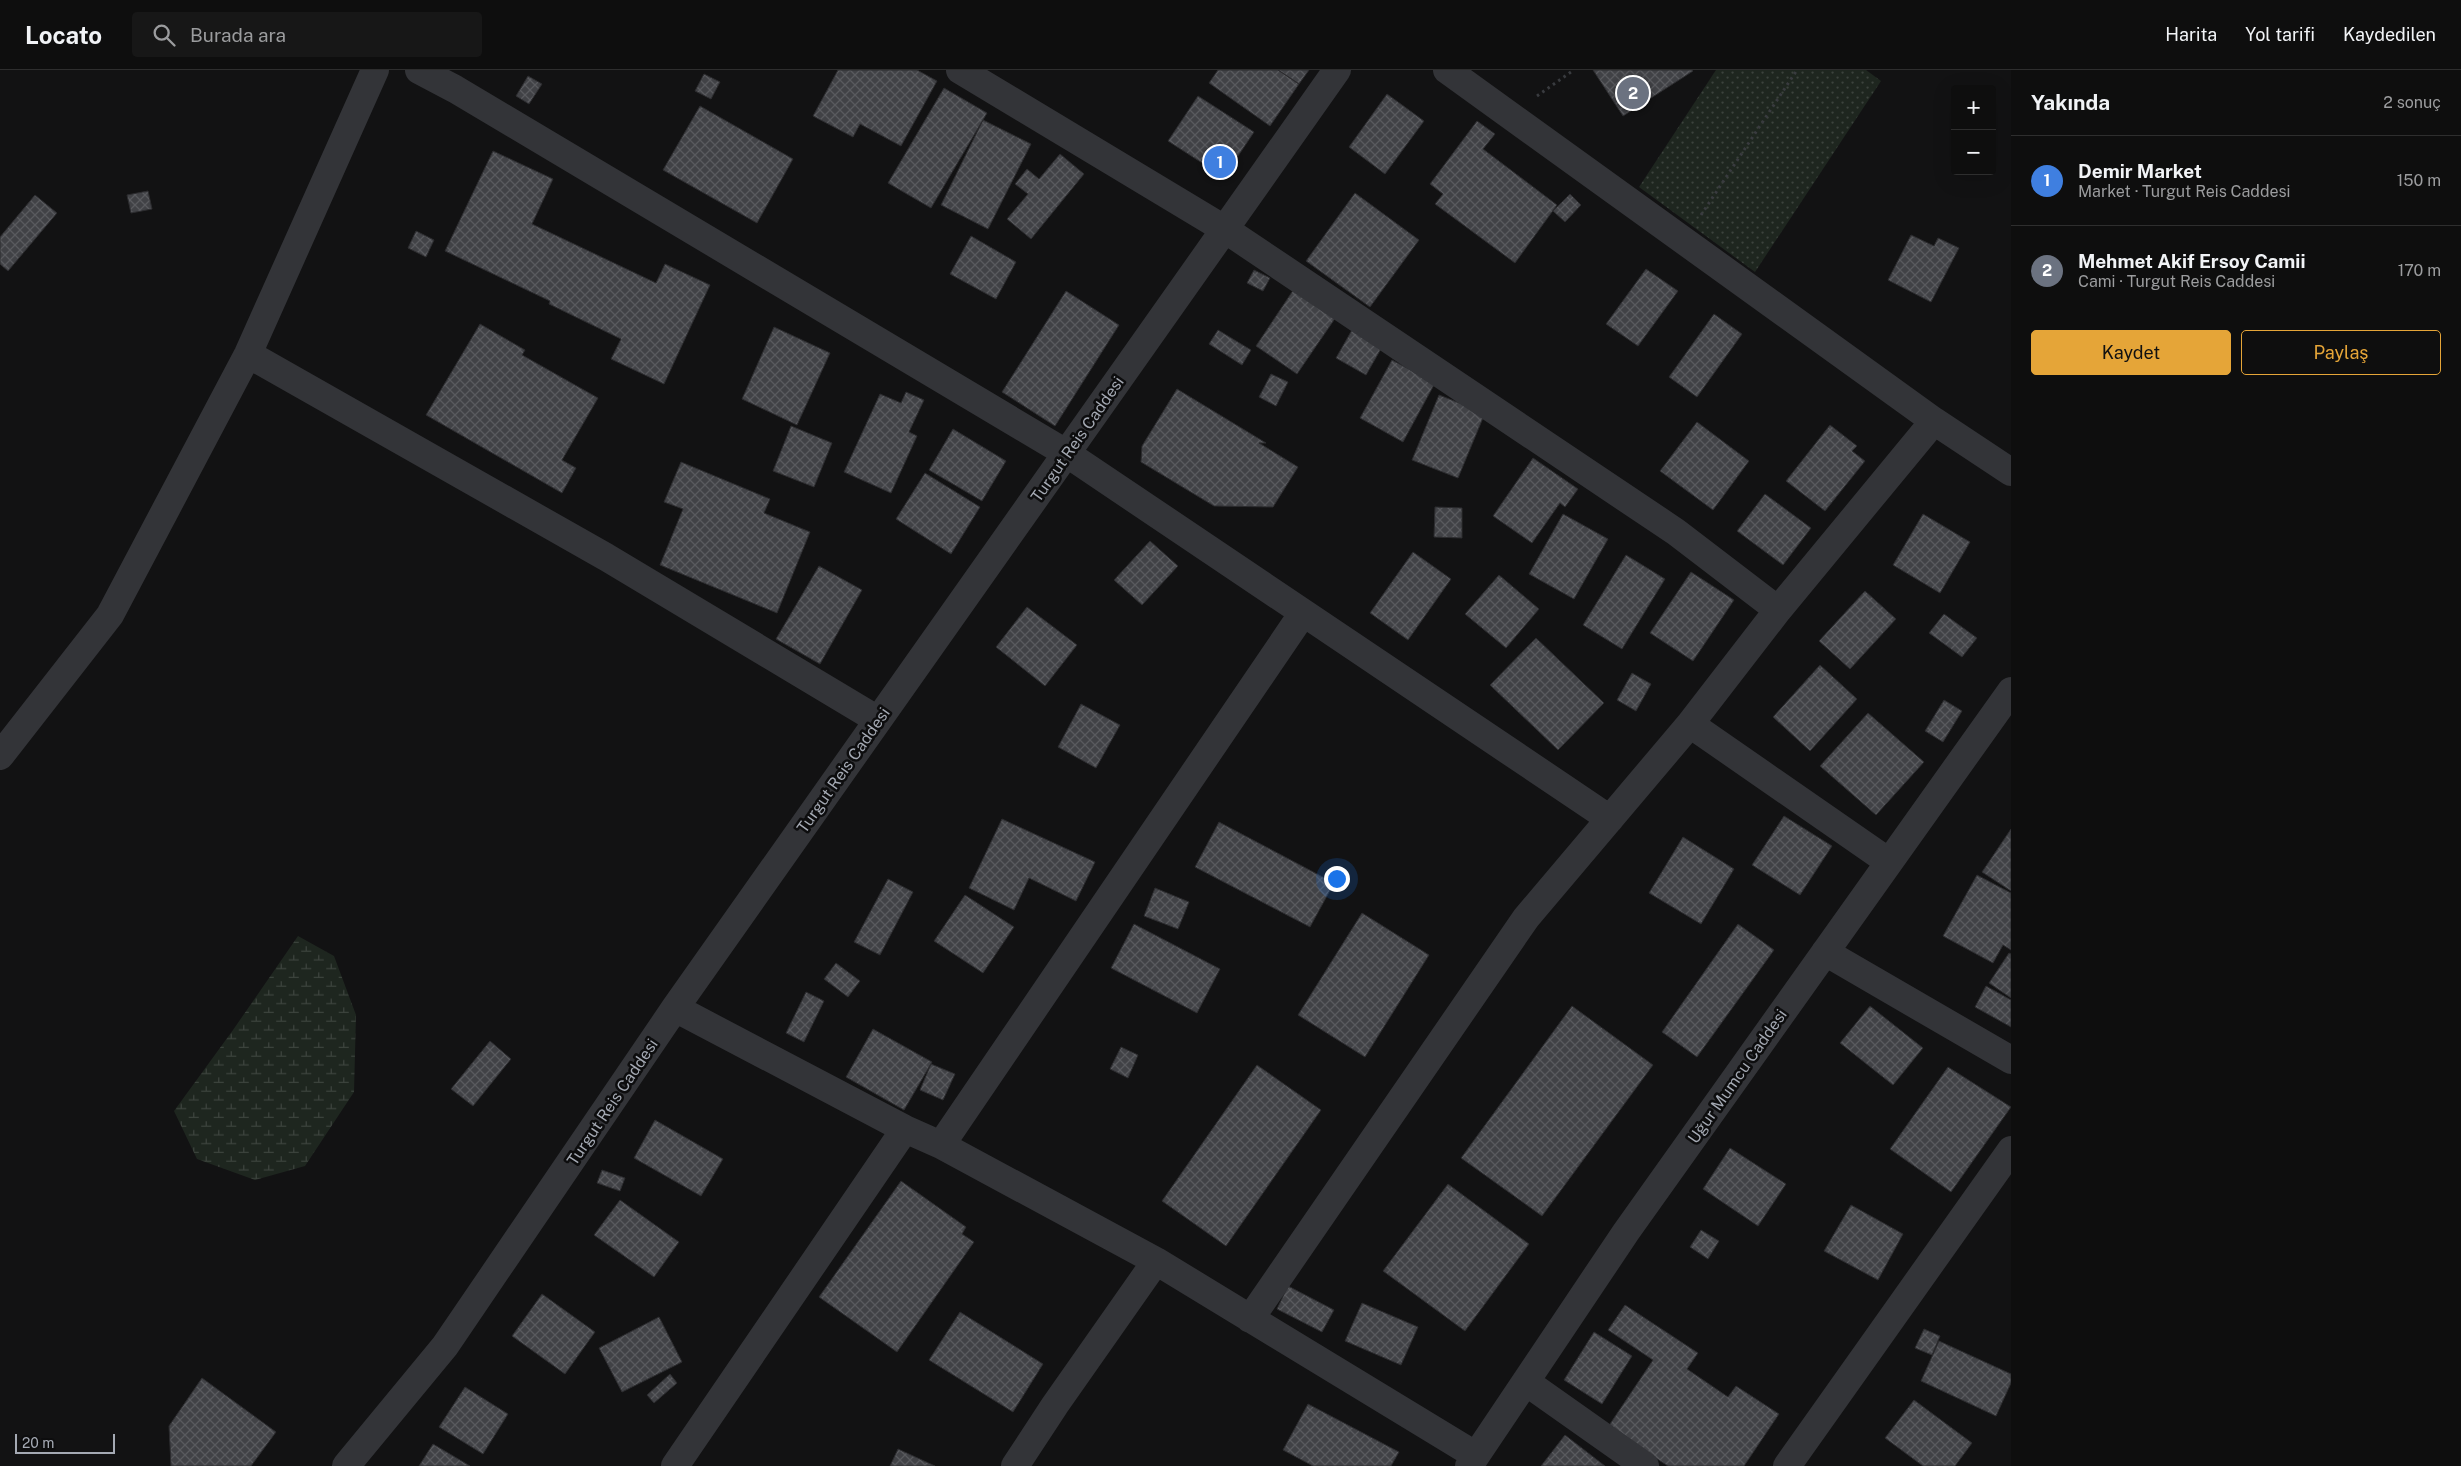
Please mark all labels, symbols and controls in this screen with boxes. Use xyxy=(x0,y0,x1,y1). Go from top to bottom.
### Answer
search box xyxy=(132,12,482,57)
text: Locato xyxy=(25,21,102,49)
icon: search xyxy=(150,21,178,49)
text: Burada ara xyxy=(190,24,286,46)
text: Harita xyxy=(2165,24,2217,45)
text: Yol tarifi xyxy=(2245,24,2315,45)
text: Kaydedilen xyxy=(2343,24,2436,45)
pin: 2 xyxy=(1617,74,1649,112)
map controls xyxy=(1951,85,1996,175)
button: + xyxy=(1951,85,1996,130)
text: Yakında xyxy=(2031,90,2110,115)
text: 2 sonuç xyxy=(2383,93,2441,112)
button: − xyxy=(1951,130,1996,175)
pin: 1 xyxy=(1204,143,1236,181)
text: Demir Market xyxy=(2078,160,2202,182)
text: 1 xyxy=(2044,171,2050,190)
text: 150 m xyxy=(2397,171,2441,190)
text: Market · Turgut Reis Caddesi xyxy=(2078,182,2290,201)
text: Mehmet Akif Ersoy Camii xyxy=(2078,250,2305,272)
text: 2 xyxy=(2042,261,2052,280)
text: 170 m xyxy=(2398,261,2441,280)
text: Cami · Turgut Reis Caddesi xyxy=(2078,272,2275,291)
button: Kaydet xyxy=(2031,330,2231,375)
button: Paylaş xyxy=(2241,330,2441,375)
street label: Turgut Reis Caddesi xyxy=(1027,373,1128,506)
street label: Turgut Reis Caddesi xyxy=(793,704,894,837)
your location xyxy=(1324,866,1350,892)
street label: Uğur Mumcu Caddesi xyxy=(1684,1006,1791,1147)
street label: Turgut Reis Caddesi xyxy=(563,1035,662,1169)
scale bar xyxy=(15,1431,115,1454)
text: 20 m xyxy=(22,1435,54,1451)

